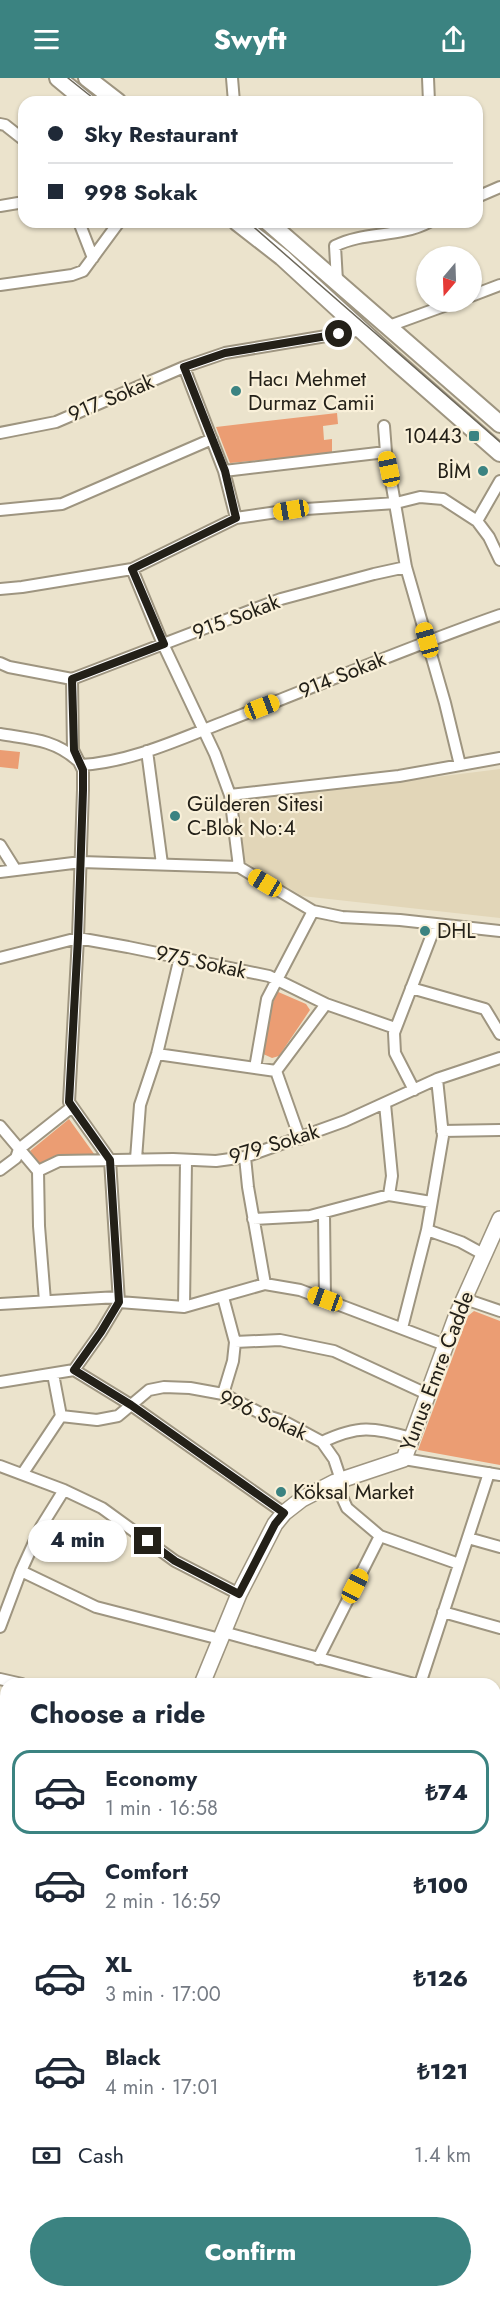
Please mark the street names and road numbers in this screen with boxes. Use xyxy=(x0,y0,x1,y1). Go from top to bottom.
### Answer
street label: 917 Sokak xyxy=(64,366,159,429)
street label: 915 Sokak xyxy=(188,586,285,647)
street label: 914 Sokak xyxy=(294,644,391,706)
street label: 975 Sokak xyxy=(153,938,250,986)
street label: 979 Sokak xyxy=(225,1116,323,1172)
street label: Yunus Emre Cadde xyxy=(393,1287,481,1455)
street label: 996 Sokak xyxy=(214,1382,313,1448)

